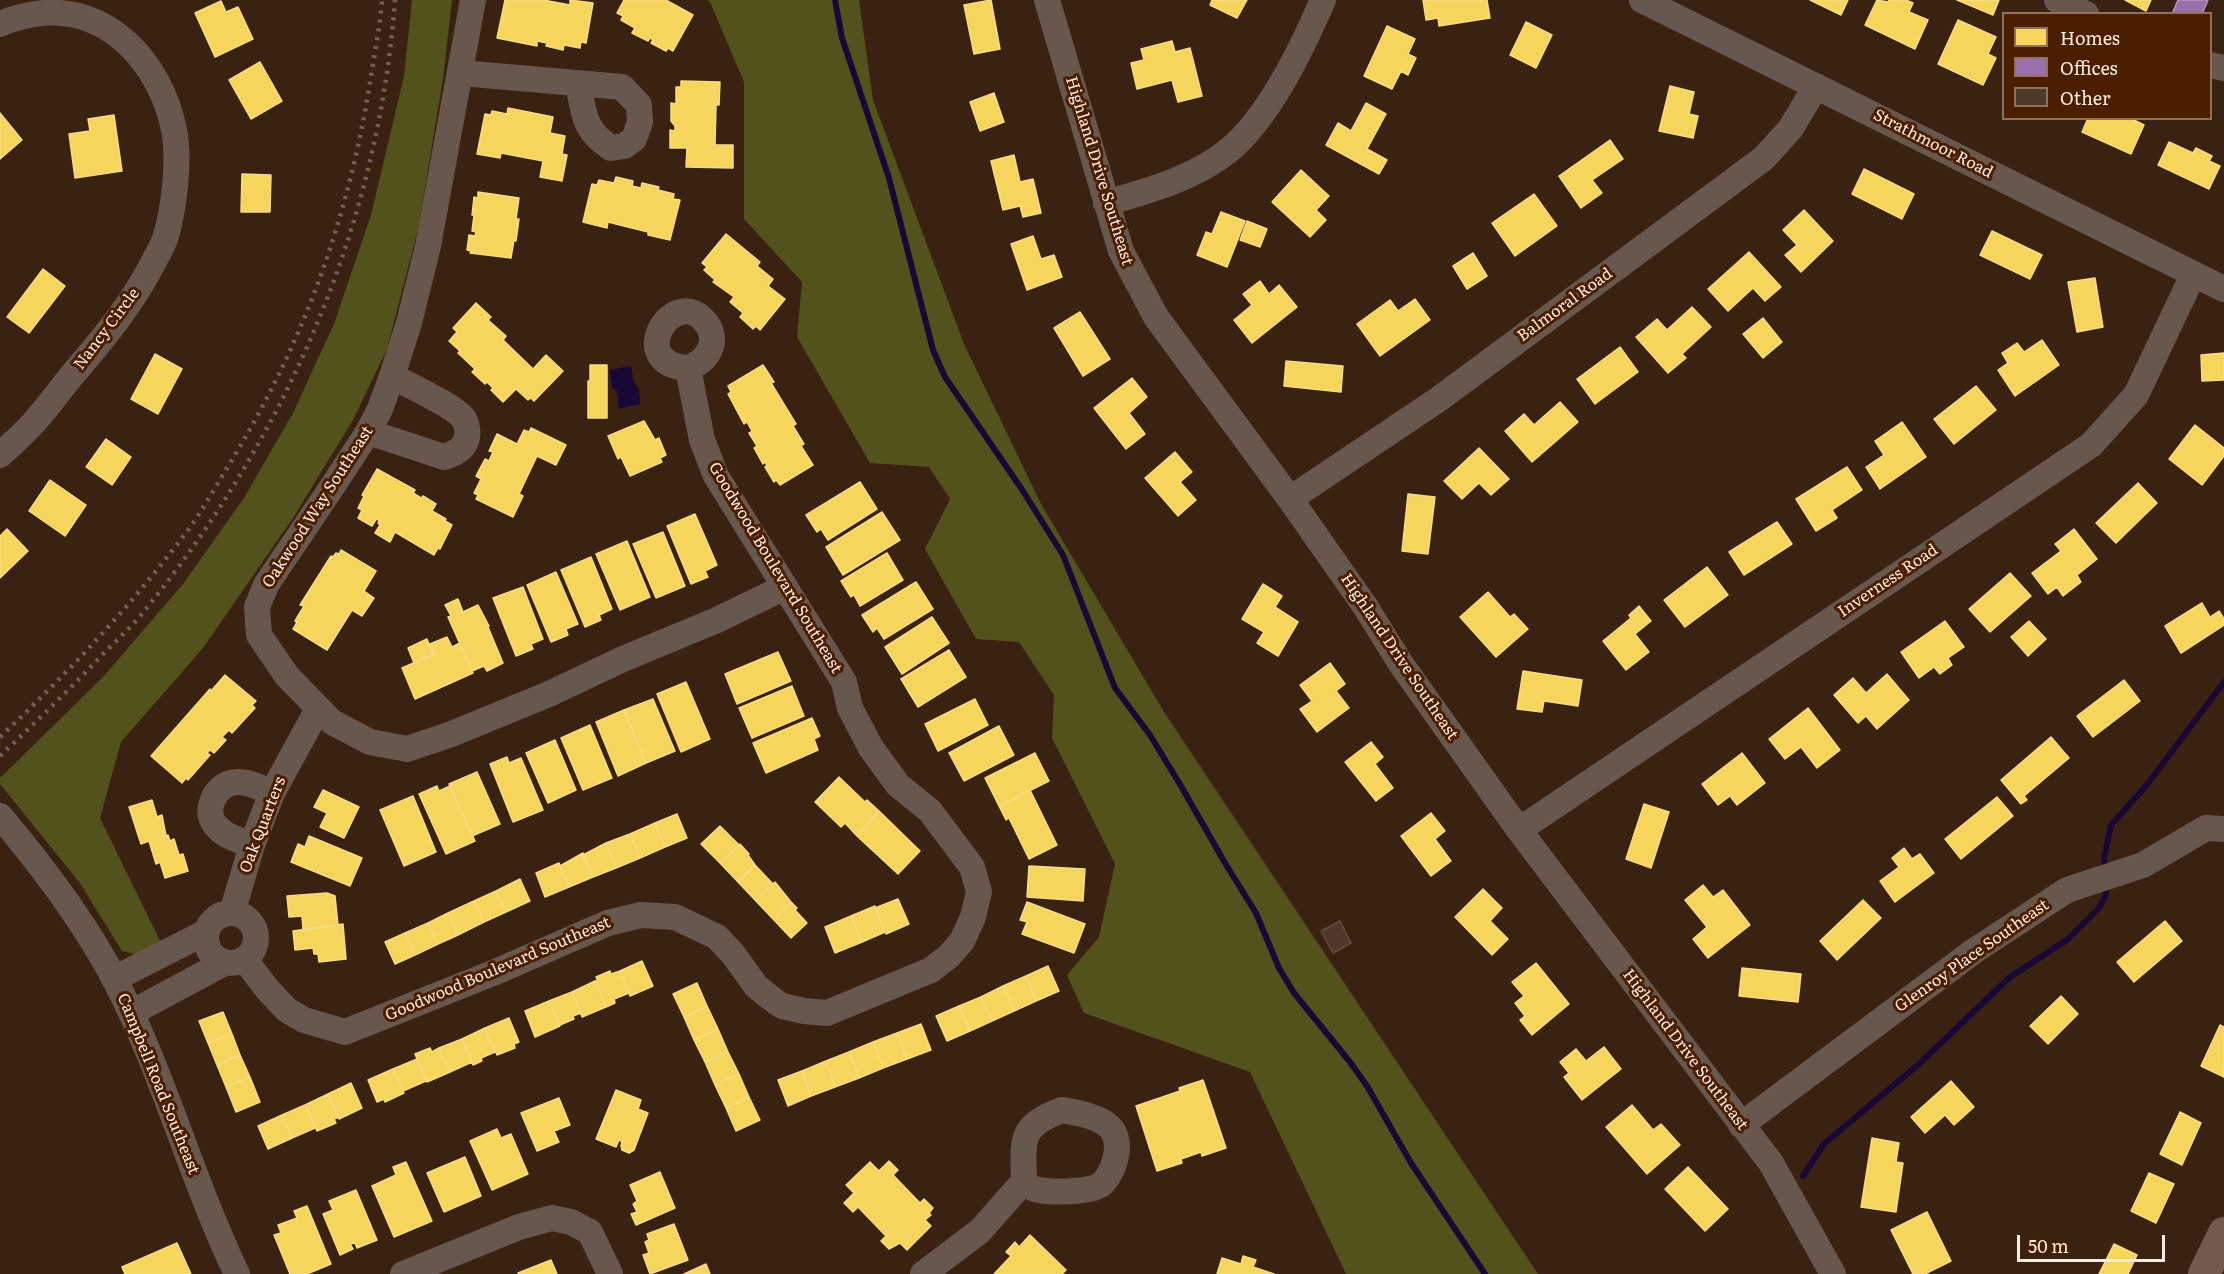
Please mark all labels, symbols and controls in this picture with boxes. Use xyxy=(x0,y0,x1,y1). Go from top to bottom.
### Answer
legend xyxy=(2002,12,2212,120)
text: Homes xyxy=(2060,24,2120,51)
text: Offices xyxy=(2060,54,2118,81)
street label: Highland Drive Southeast xyxy=(1061,74,1137,268)
text: Other xyxy=(2060,84,2110,111)
street label: Strathmoor Road xyxy=(1870,106,1996,182)
street label: Balmoral Road xyxy=(1514,264,1616,346)
street label: Nancy Circle xyxy=(70,284,144,374)
street label: Oakwood Way Southeast xyxy=(259,423,377,591)
street label: Goodwood Boulevard Southeast xyxy=(704,459,846,677)
street label: Inverness Road xyxy=(1834,541,1942,621)
street label: Highland Drive Southeast xyxy=(1336,570,1462,744)
street label: Oak Quarters xyxy=(236,774,290,876)
street label: Glenroy Place Southeast xyxy=(1891,896,2053,1016)
street label: Goodwood Boulevard Southeast xyxy=(383,913,613,1025)
street label: Highland Drive Southeast xyxy=(1618,966,1752,1134)
street label: Campbell Road Southeast xyxy=(113,991,203,1177)
scale bar xyxy=(2020,1223,2168,1261)
text: 50 m xyxy=(2028,1232,2069,1259)

